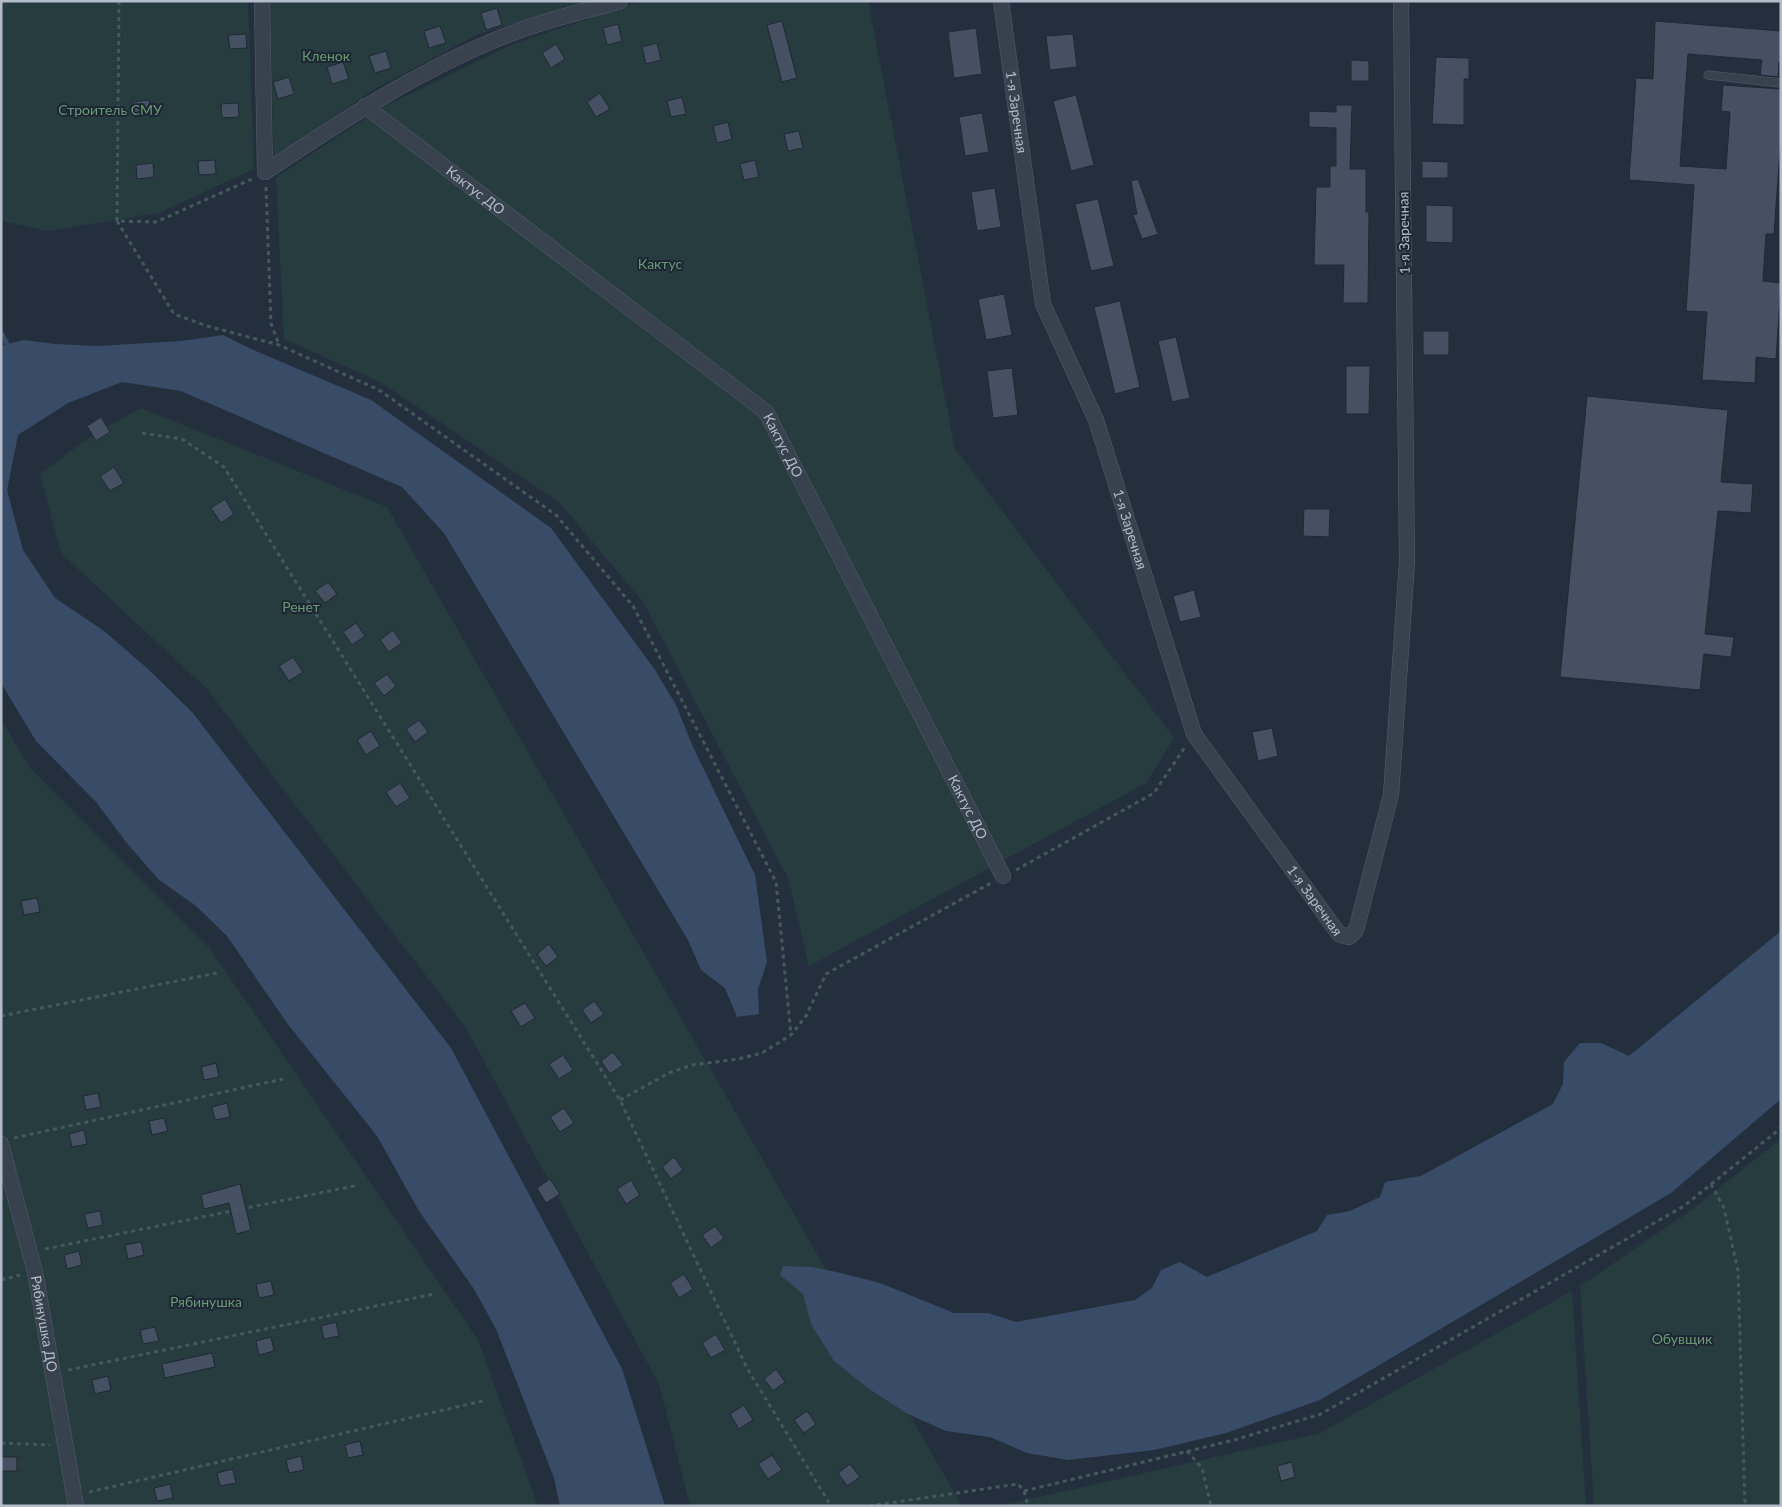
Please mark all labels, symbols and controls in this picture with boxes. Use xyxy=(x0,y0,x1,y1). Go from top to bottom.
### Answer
park label: Кленок xyxy=(302,47,351,64)
street label: 1-я Заречная xyxy=(1003,70,1031,154)
park label: Строитель СМУ xyxy=(58,101,162,118)
street label: Кактус ДО xyxy=(443,162,509,218)
street label: 1-я Заречная xyxy=(1394,191,1413,275)
park label: Кактус xyxy=(638,255,682,272)
street label: Кактус ДО xyxy=(760,410,807,480)
street label: 1-я Заречная xyxy=(1110,487,1151,571)
park label: Ренет xyxy=(282,598,320,615)
street label: Кактус ДО xyxy=(945,772,992,842)
street label: 1-я Заречная xyxy=(1284,862,1346,939)
street label: Рябинушка ДО xyxy=(28,1274,61,1373)
park label: Рябинушка xyxy=(170,1293,242,1310)
park label: Обувщик xyxy=(1652,1330,1713,1347)

